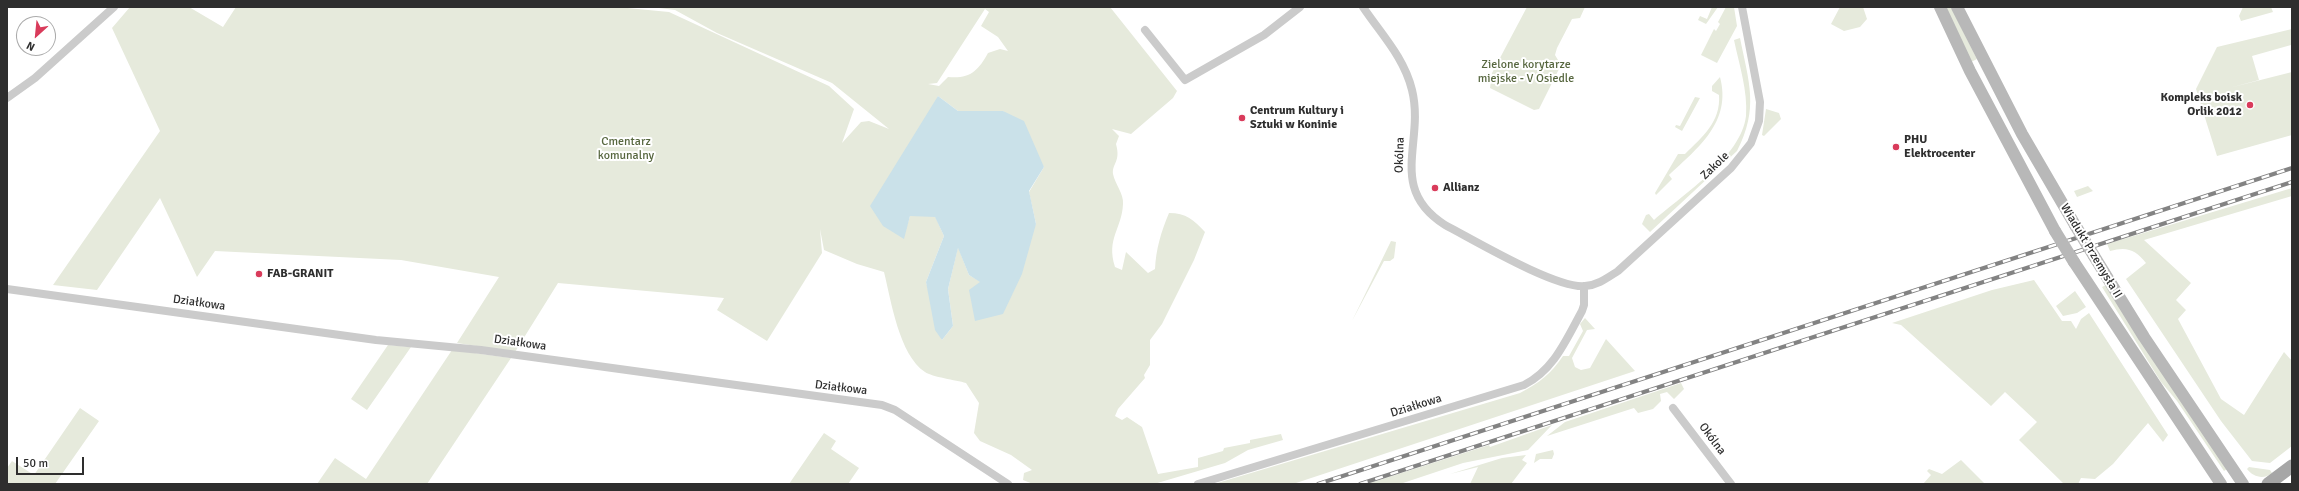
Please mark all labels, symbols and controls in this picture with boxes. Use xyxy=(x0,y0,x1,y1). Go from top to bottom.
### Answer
north arrow xyxy=(16,16,56,56)
text: N xyxy=(24,39,37,54)
park label: Zielone korytarze miejske - V Osiedle xyxy=(1478,58,1574,86)
place label: Kompleks boisk Orlik 2012 xyxy=(2161,91,2242,119)
marker: Kompleks boisk Orlik 2012 xyxy=(2245,100,2255,110)
place label: Centrum Kultury i Sztuki w Koninie xyxy=(1250,104,1344,132)
marker: Centrum Kultury i Sztuki w Koninie xyxy=(1237,113,1247,123)
place label: PHU Elektrocenter xyxy=(1904,133,1975,161)
park label: Cmentarz komunalny xyxy=(598,135,654,163)
street label: Okólna xyxy=(1392,137,1408,173)
marker: PHU Elektrocenter xyxy=(1891,142,1901,152)
street label: Zakole xyxy=(1698,149,1732,183)
place label: Allianz xyxy=(1443,181,1479,195)
marker: Allianz xyxy=(1430,183,1440,193)
street label: Wiadukt Przemysła II xyxy=(2057,201,2125,301)
place label: FAB-GRANIT xyxy=(267,267,333,281)
marker: FAB-GRANIT xyxy=(254,269,264,279)
street label: Działkowa xyxy=(172,292,226,314)
street label: Działkowa xyxy=(493,332,547,354)
street label: Działkowa xyxy=(814,378,868,398)
street label: Działkowa xyxy=(1389,391,1443,421)
street label: Okólna xyxy=(1695,420,1729,458)
scale bar xyxy=(18,449,86,475)
text: 50 m xyxy=(23,456,48,471)

